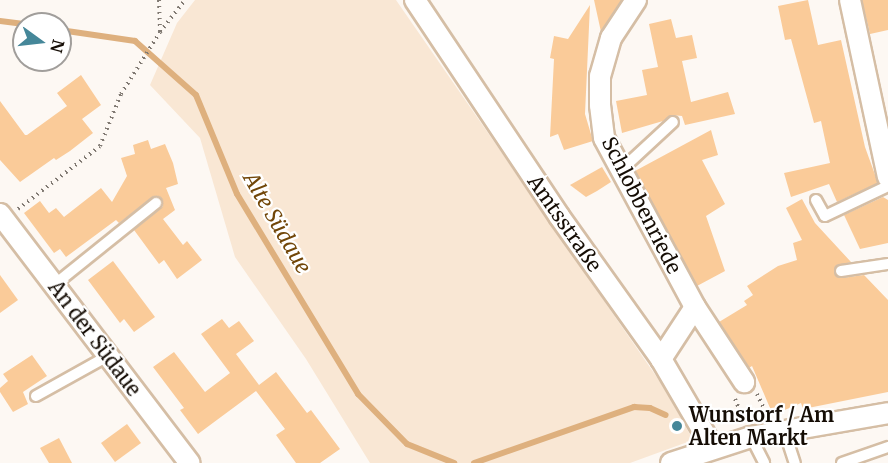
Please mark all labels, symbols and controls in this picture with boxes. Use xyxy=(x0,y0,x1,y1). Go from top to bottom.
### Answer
north arrow xyxy=(12,12,72,72)
text: N xyxy=(46,37,69,55)
street label: Schlobbenriede xyxy=(597,133,687,277)
water label: Alte Südaue xyxy=(238,168,316,278)
street label: Amtsstraße xyxy=(523,170,607,276)
street label: An der Südaue xyxy=(44,276,146,400)
place label: Wunstorf / Am Alten Markt xyxy=(689,402,834,449)
marker: Wunstorf / Am Alten Markt xyxy=(670,419,684,433)

